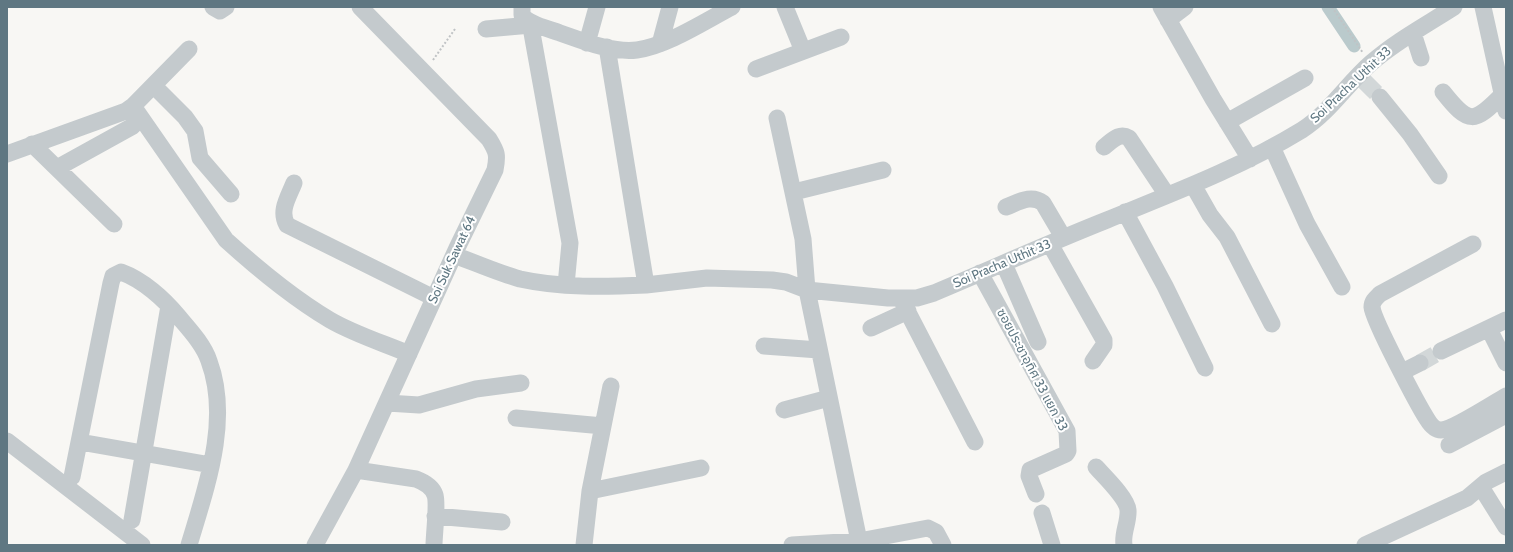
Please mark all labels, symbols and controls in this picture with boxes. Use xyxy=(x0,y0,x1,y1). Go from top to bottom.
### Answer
street label: Soi Pracha Uthit 33 xyxy=(1307,43,1395,127)
street label: Soi Suk Sawat 64 xyxy=(425,214,479,306)
street label: Soi Pracha Uthit 33 xyxy=(951,236,1053,292)
street label: ซอยประชาอุทิศ 33 แยก 33 xyxy=(993,306,1071,434)

